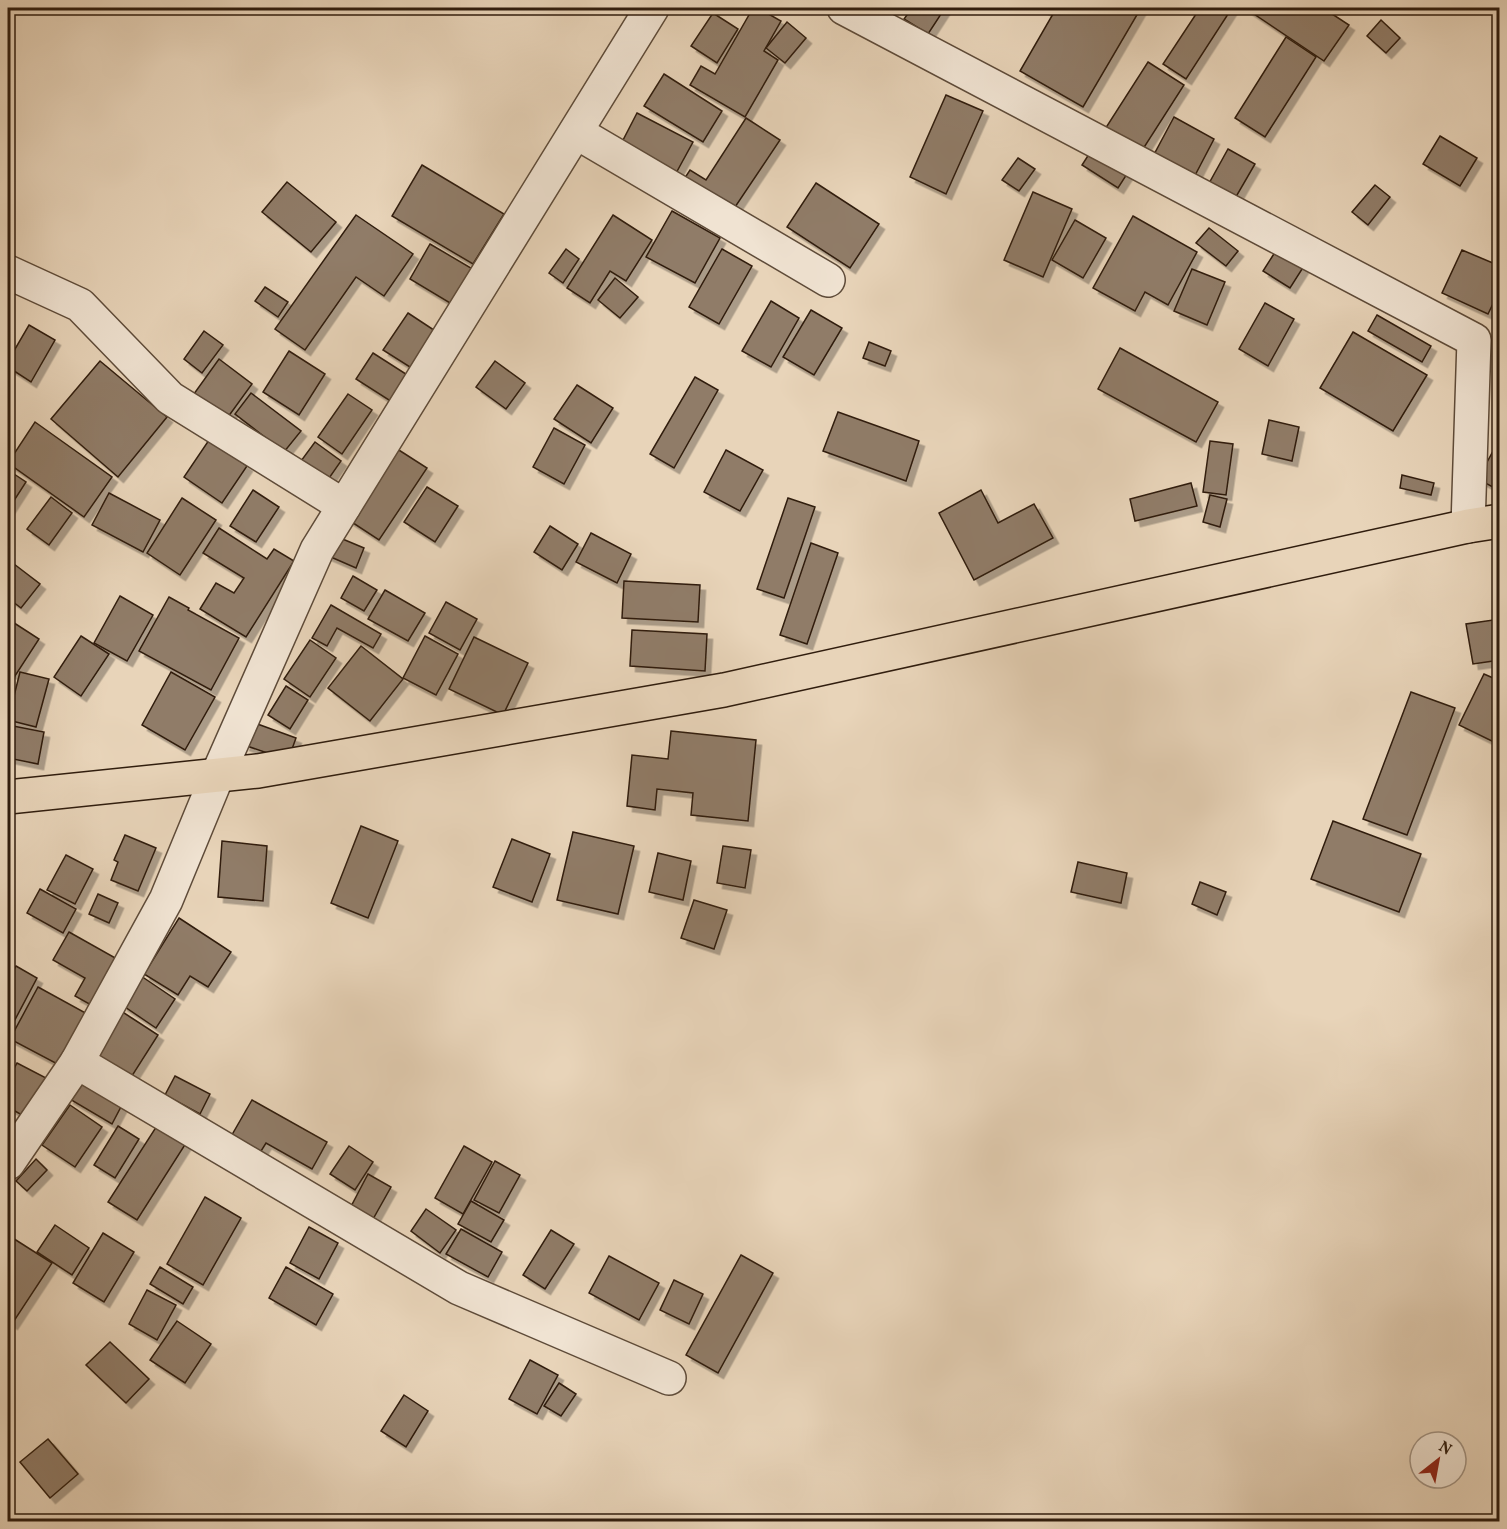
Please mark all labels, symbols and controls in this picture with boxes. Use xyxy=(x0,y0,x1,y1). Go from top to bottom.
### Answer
north arrow xyxy=(1408,1430,1468,1490)
text: N xyxy=(1434,1436,1456,1461)

